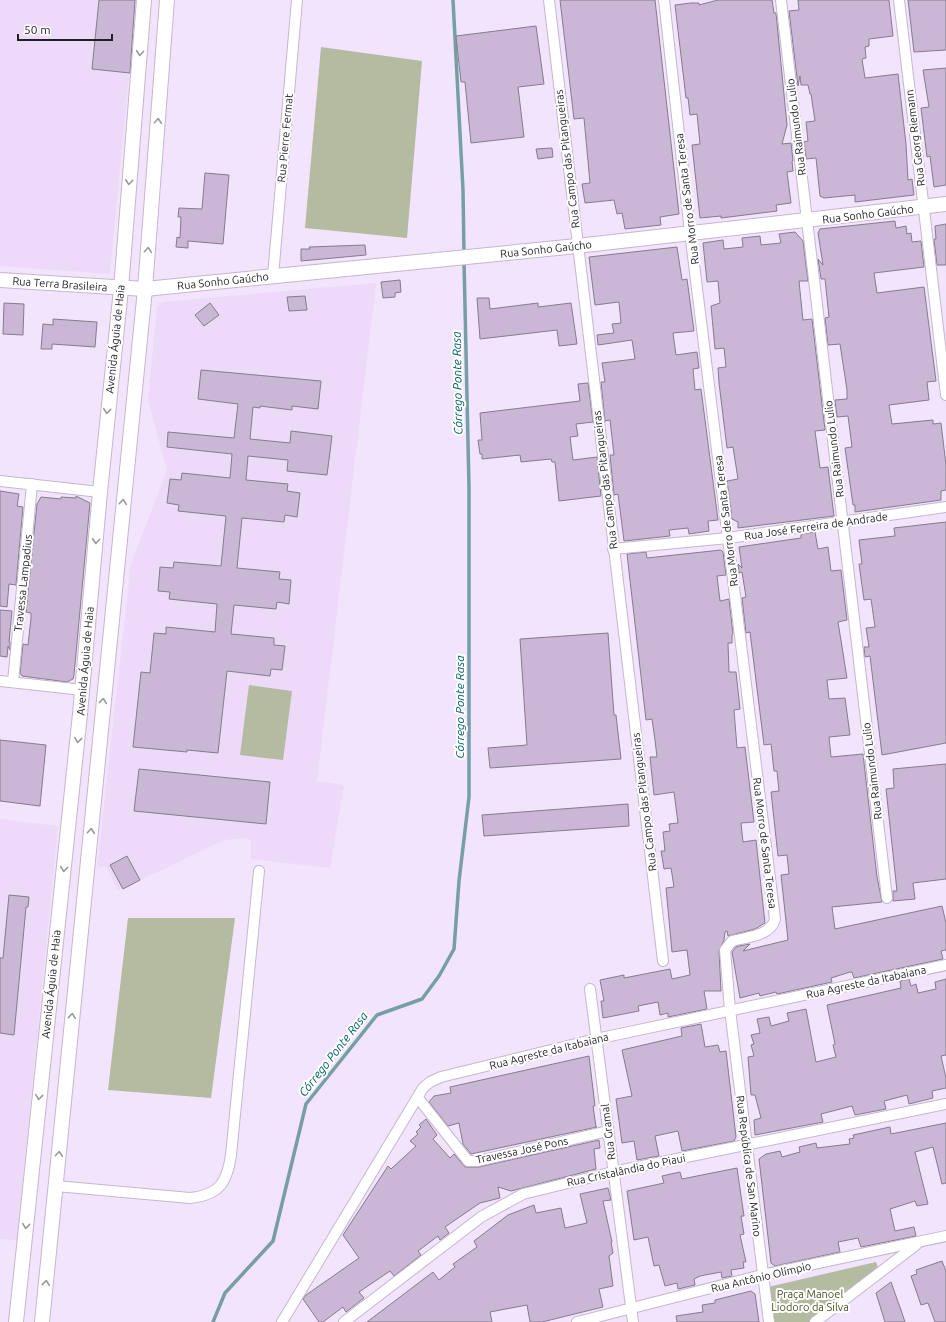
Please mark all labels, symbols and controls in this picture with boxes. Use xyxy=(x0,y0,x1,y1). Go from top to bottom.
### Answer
scale bar xyxy=(18,16,112,42)
text: 50 m xyxy=(24,23,51,36)
one-way arrow xyxy=(136,50,145,56)
street label: Rua Raimundo Lulio xyxy=(784,78,808,176)
street label: Rua Campo das Pitangueiras xyxy=(553,89,581,229)
street label: Rua Georg Riemann xyxy=(903,89,927,187)
street label: Rua Pierre Fermat xyxy=(275,92,295,183)
one-way arrow xyxy=(153,118,162,124)
street label: Rua Morro de Santa Teresa xyxy=(673,133,701,265)
one-way arrow xyxy=(125,179,134,185)
street label: Rua Sonho Gaúcho xyxy=(822,202,914,226)
street label: Rua Sonho Gaúcho xyxy=(500,238,592,260)
one-way arrow xyxy=(143,247,152,253)
street label: Rua Sonho Gaúcho xyxy=(177,270,269,292)
street label: Rua Terra Brasileira xyxy=(12,275,108,293)
street label: Avenida Águia de Haia xyxy=(102,284,127,394)
water label: Córrego Ponte Rasa xyxy=(450,331,464,435)
street label: Rua Raimundo Lulio xyxy=(822,400,846,498)
one-way arrow xyxy=(103,408,112,414)
street label: Rua Campo das Pitangueiras xyxy=(591,410,619,550)
street label: Rua Morro de Santa Teresa xyxy=(712,455,740,587)
one-way arrow xyxy=(119,499,128,505)
street label: Rua José Ferreira de Andrade xyxy=(743,510,889,542)
street label: Travessa Lampadius xyxy=(12,534,34,632)
one-way arrow xyxy=(91,538,100,544)
street label: Avenida Águia de Haia xyxy=(73,606,96,716)
water label: Córrego Ponte Rasa xyxy=(453,655,466,759)
one-way arrow xyxy=(98,698,107,704)
street label: Rua Raimundo Lulio xyxy=(860,722,884,820)
street label: Rua Campo das Pitangueiras xyxy=(630,732,658,872)
one-way arrow xyxy=(73,737,82,743)
street label: Rua Morro de Santa Teresa xyxy=(751,777,779,909)
one-way arrow xyxy=(86,828,95,834)
one-way arrow xyxy=(59,866,68,872)
street label: Avenida Águia de Haia xyxy=(38,929,63,1039)
street label: Rua Agreste da Itabaiana xyxy=(805,963,927,1001)
water label: Córrego Ponte Rasa xyxy=(296,1009,370,1099)
one-way arrow xyxy=(67,1013,76,1019)
street label: Rua Agreste da Itabaiana xyxy=(488,1030,610,1072)
one-way arrow xyxy=(35,1094,44,1100)
street label: Rua República de San Marino xyxy=(734,1095,764,1237)
street label: Rua Gramal xyxy=(599,1103,617,1161)
street label: Travessa José Pons xyxy=(475,1134,569,1166)
one-way arrow xyxy=(54,1151,63,1157)
street label: Rua Cristalândia do Piaui xyxy=(566,1152,686,1188)
one-way arrow xyxy=(22,1223,31,1230)
street label: Rua Antônio Olímpio xyxy=(710,1260,812,1294)
one-way arrow xyxy=(42,1280,51,1286)
park label: Praça Manoel Liodoro da Silva xyxy=(771,1288,849,1313)

